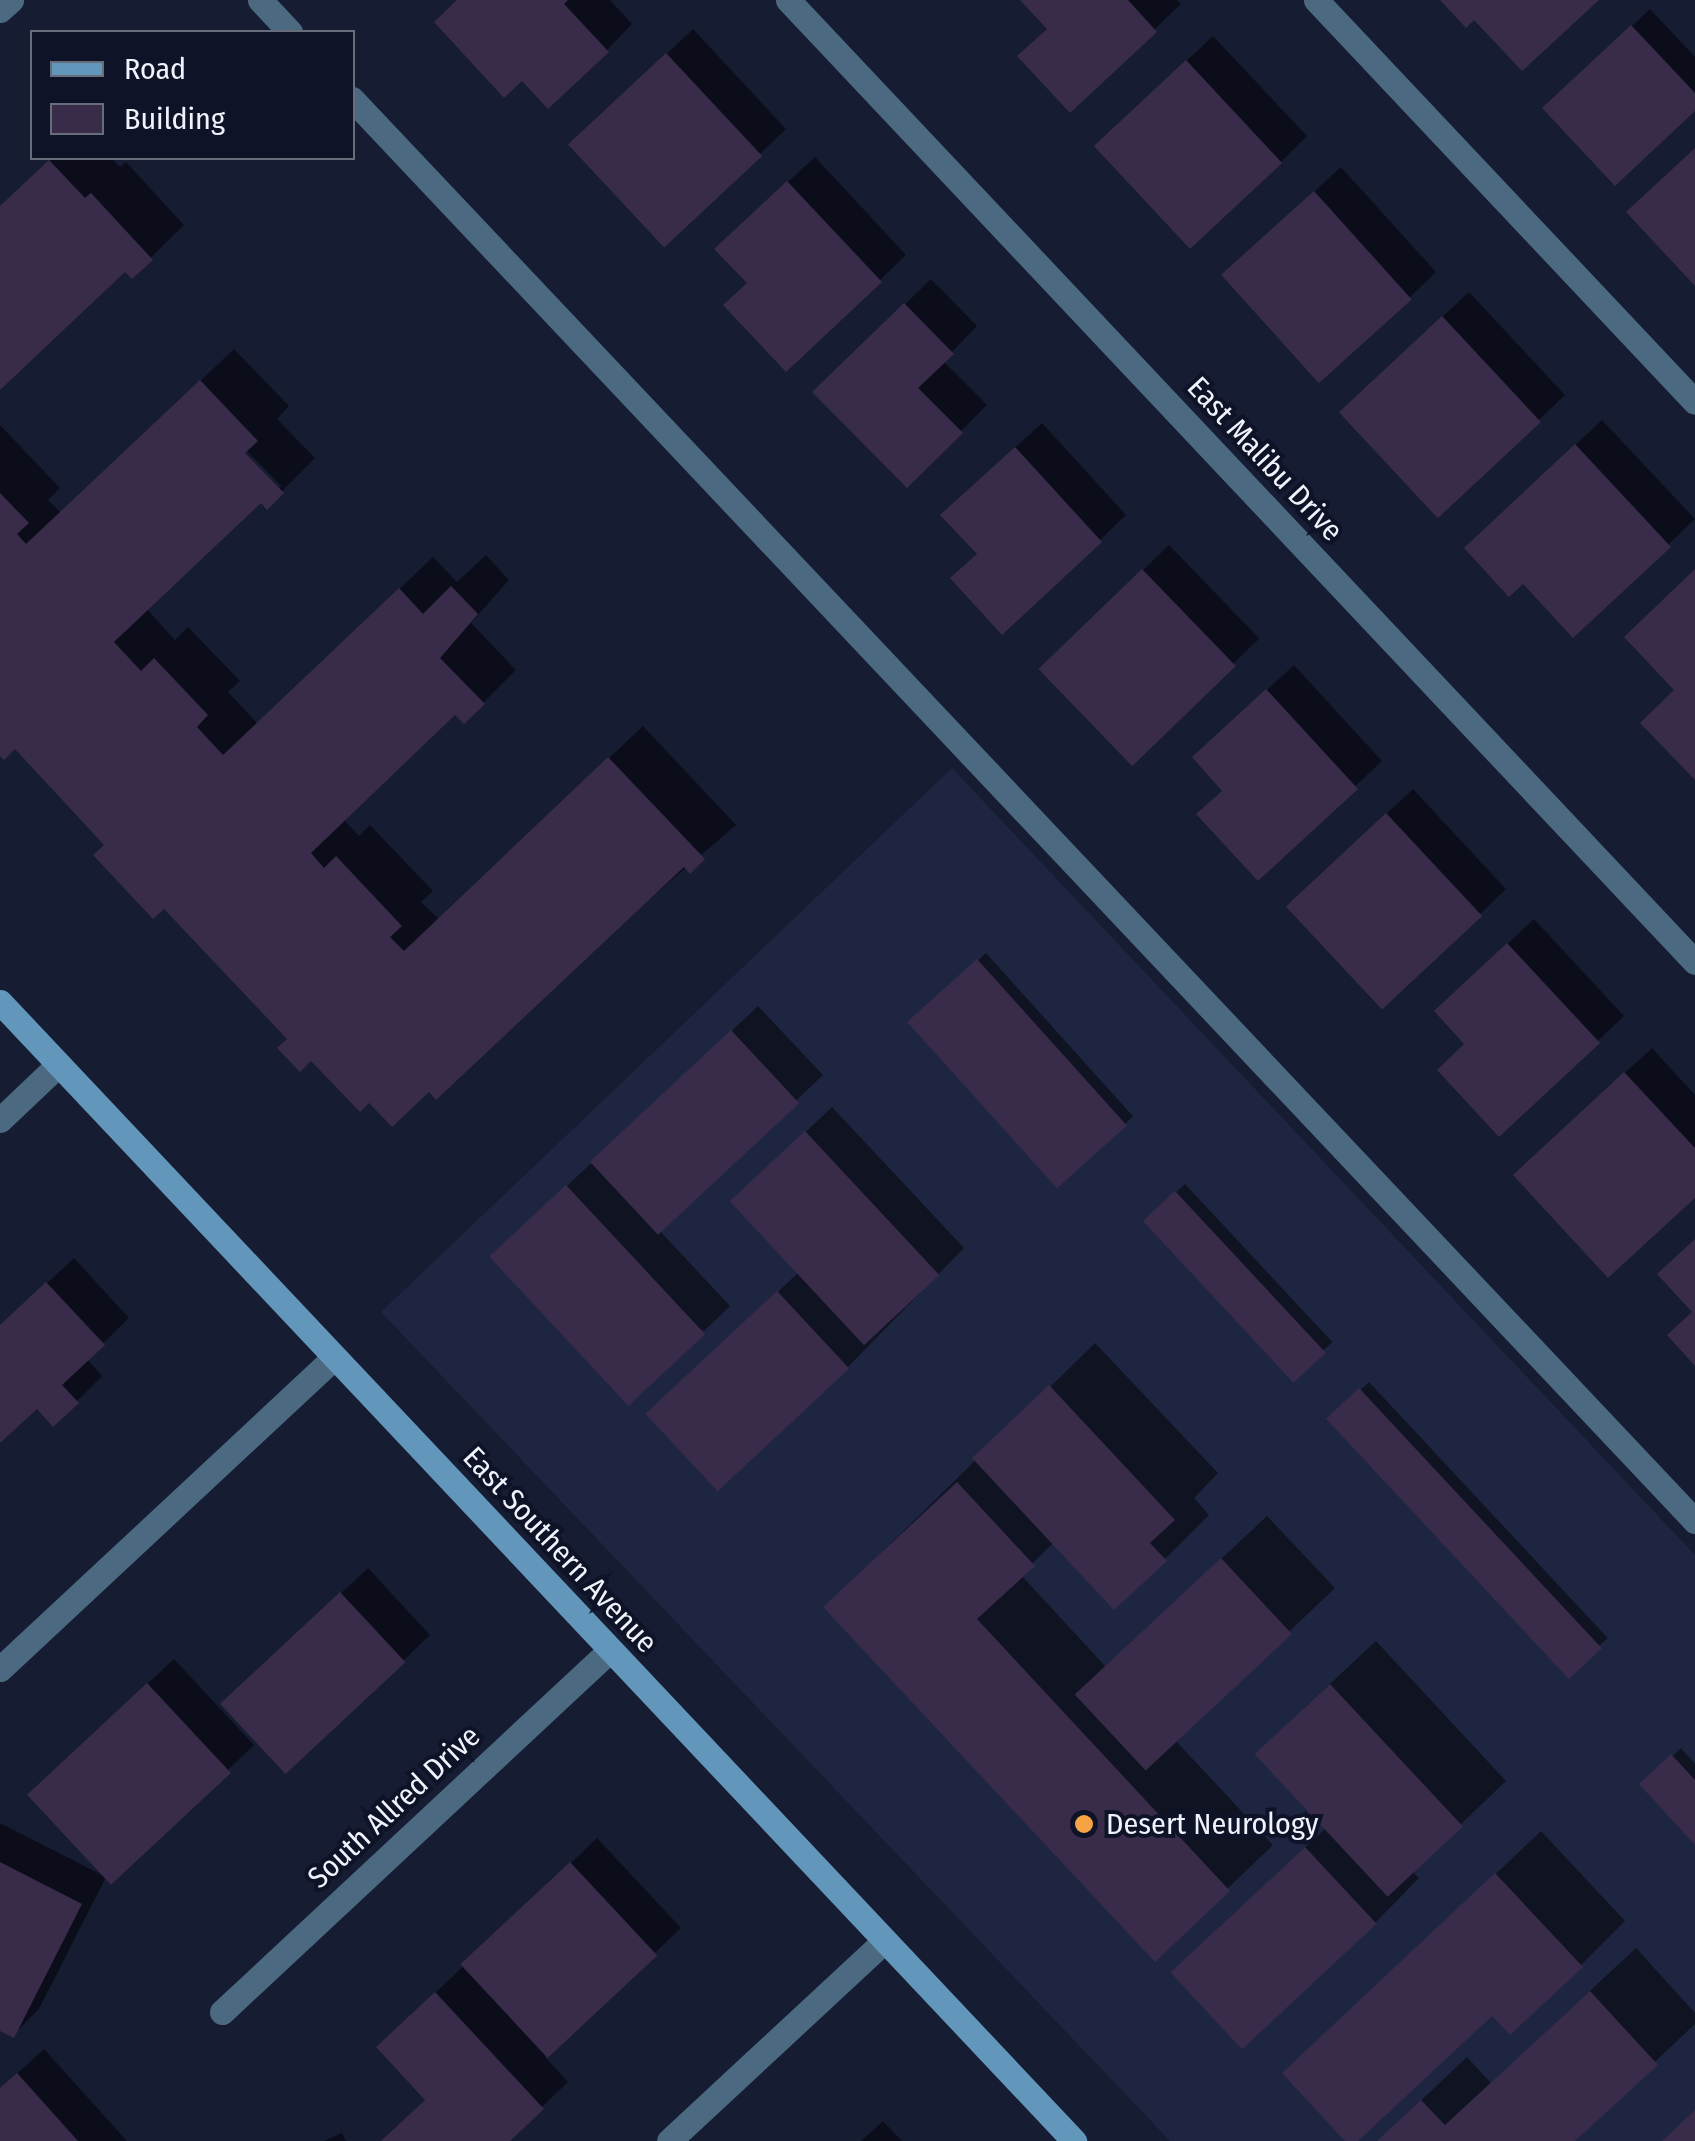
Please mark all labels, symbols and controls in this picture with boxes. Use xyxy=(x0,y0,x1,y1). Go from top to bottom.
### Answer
legend xyxy=(30,30,355,160)
text: Road xyxy=(124,51,186,87)
text: Building xyxy=(124,101,225,137)
street label: East Malibu Drive xyxy=(1180,369,1350,549)
street label: East Southern Avenue xyxy=(455,1440,665,1660)
street label: South Allred Drive xyxy=(301,1718,487,1896)
place label: Desert Neurology xyxy=(1106,1806,1318,1842)
marker: Desert Neurology xyxy=(1071,1811,1097,1837)

